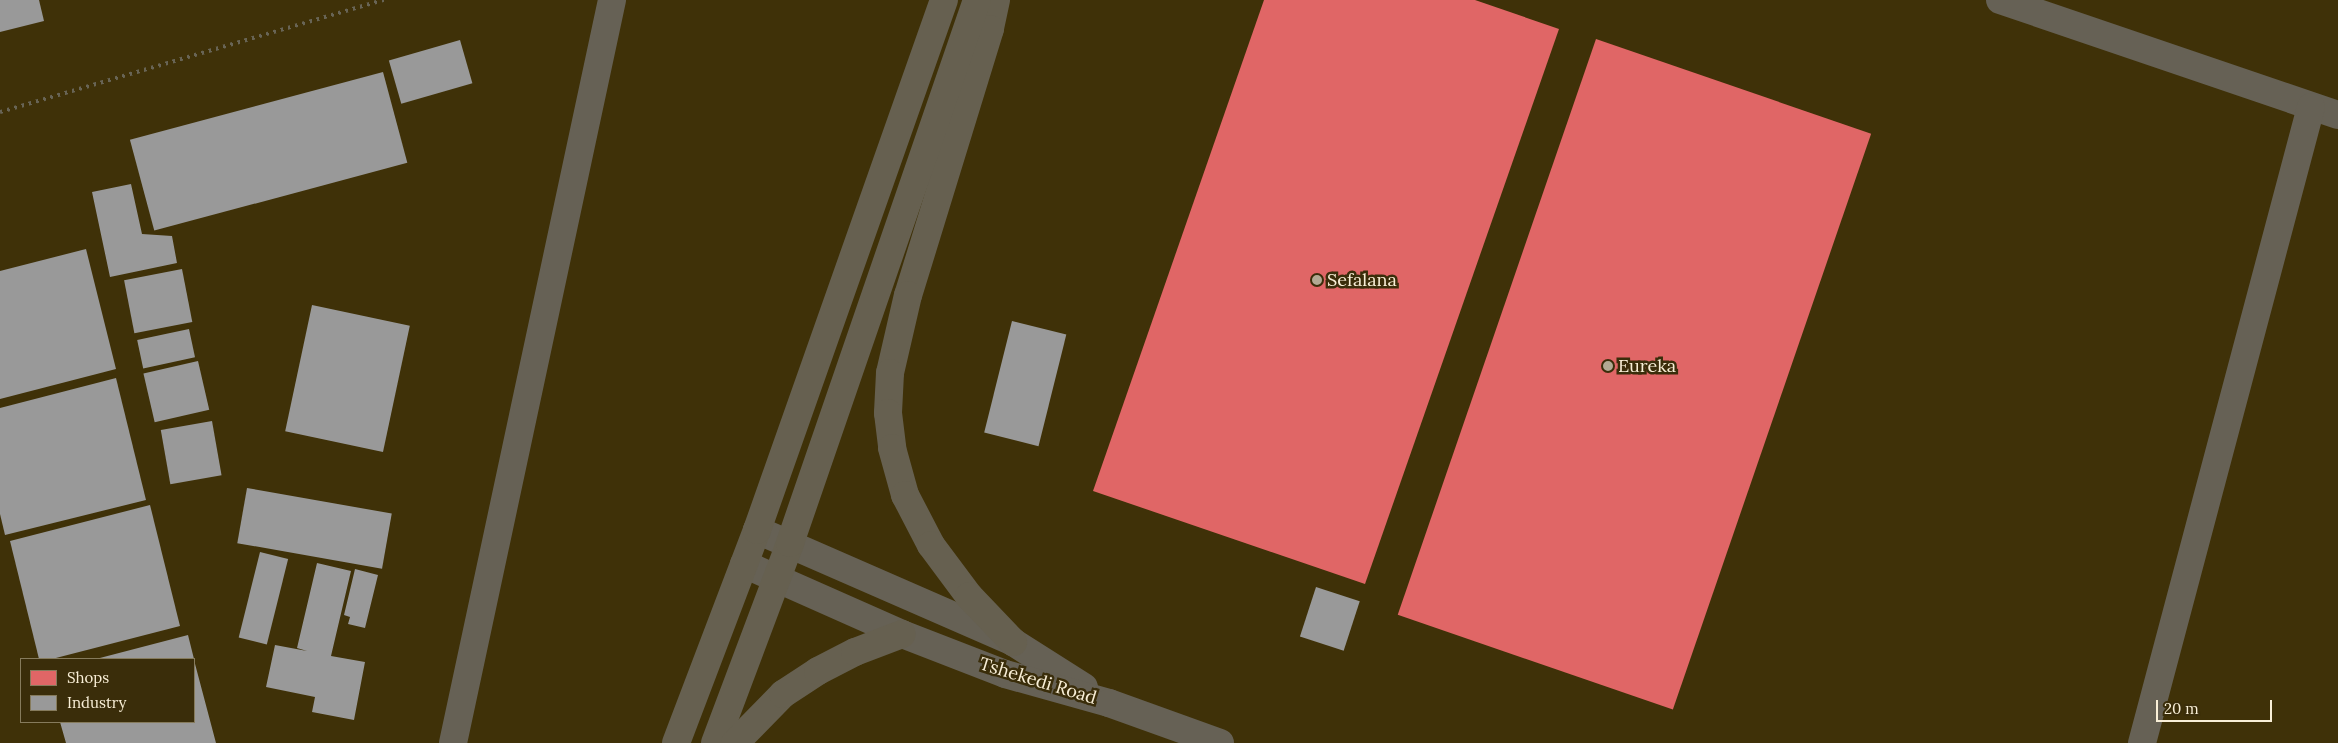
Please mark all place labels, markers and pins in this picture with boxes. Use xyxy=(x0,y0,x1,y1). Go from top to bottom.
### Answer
place label: Sefalana xyxy=(1327,269,1397,291)
marker: Sefalana xyxy=(1311,274,1323,286)
place label: Eureka xyxy=(1618,355,1676,377)
marker: Eureka xyxy=(1602,360,1614,372)

